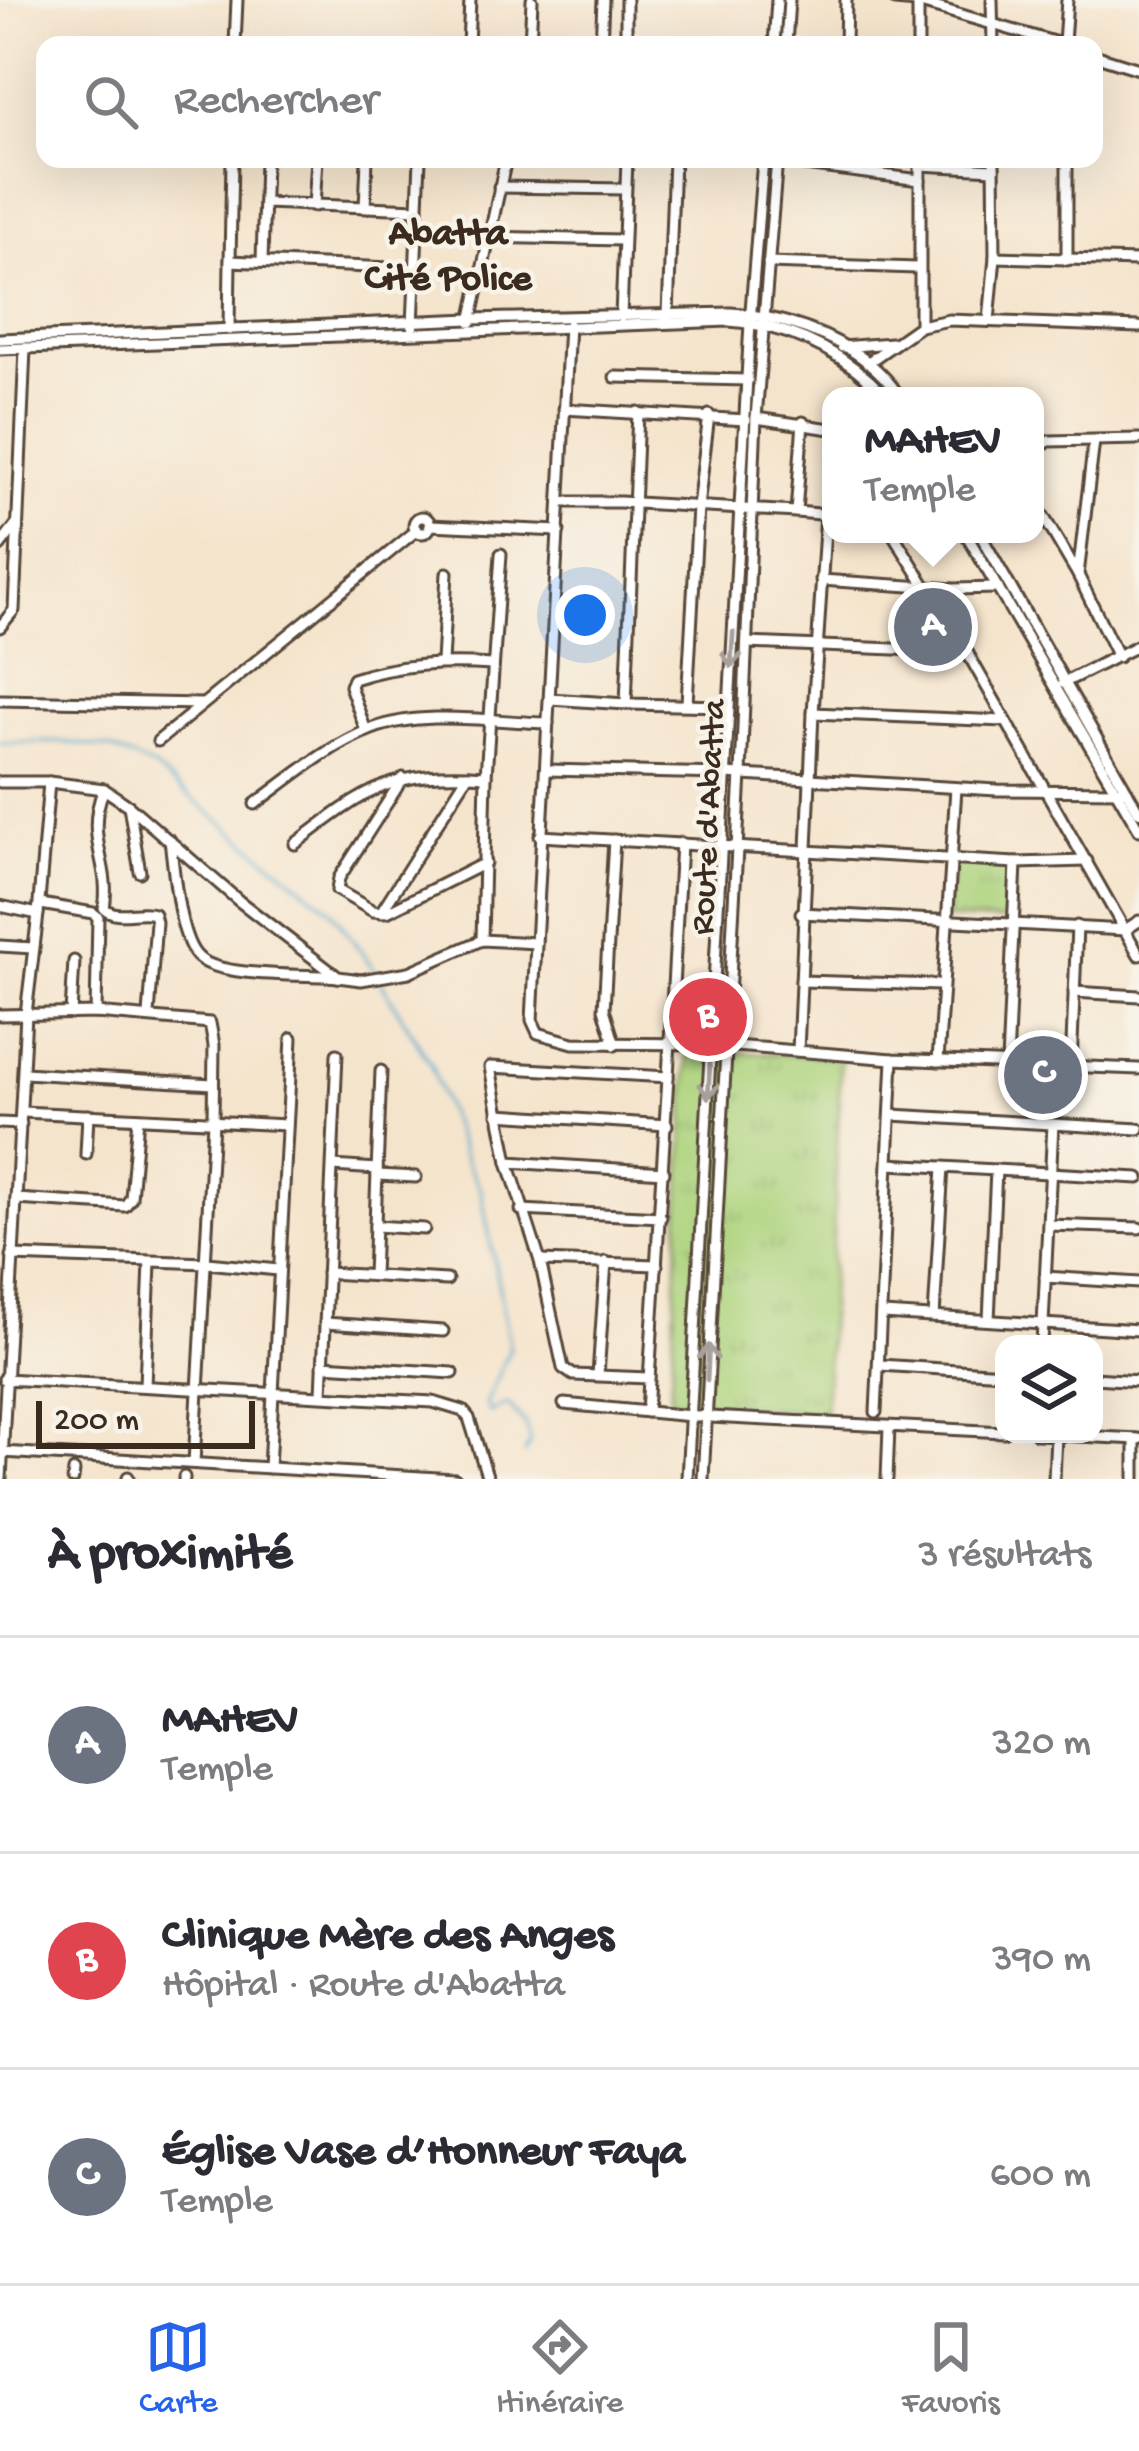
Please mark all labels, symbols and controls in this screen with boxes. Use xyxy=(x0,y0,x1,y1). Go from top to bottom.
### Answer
search box xyxy=(36,36,1103,168)
icon: search xyxy=(78,69,144,135)
text: Rechercher xyxy=(174,76,378,129)
district label: Abatta Cité Police xyxy=(364,213,533,304)
popup xyxy=(822,387,1044,543)
text: MAHEV xyxy=(865,416,1001,469)
text: Temple xyxy=(865,469,975,515)
pin: A xyxy=(894,582,972,672)
your location xyxy=(555,585,615,645)
one-way arrow xyxy=(720,630,743,669)
street label: Route d'Abatta xyxy=(683,697,739,936)
pin: B xyxy=(669,972,747,1062)
pin: C xyxy=(1004,1030,1082,1120)
one-way arrow xyxy=(697,1061,720,1100)
map controls xyxy=(995,1335,1103,1443)
button: layers xyxy=(995,1335,1103,1443)
one-way arrow xyxy=(697,1343,720,1382)
scale bar xyxy=(36,1395,255,1448)
text: 200 m xyxy=(54,1403,139,1441)
text: À proximité xyxy=(48,1527,292,1587)
text: 3 résultats xyxy=(918,1534,1091,1580)
text: MAHEV xyxy=(162,1695,299,1748)
text: A xyxy=(75,1722,99,1768)
text: 320 m xyxy=(993,1722,1091,1768)
text: Temple xyxy=(162,1748,273,1794)
text: Clinique Mère des Anges xyxy=(162,1911,614,1964)
text: B xyxy=(77,1938,97,1984)
text: 390 m xyxy=(992,1938,1091,1984)
text: Hôpital · Route d'Abatta xyxy=(162,1964,565,2010)
text: Église Vase d’Honneur Faya xyxy=(162,2127,685,2180)
text: C xyxy=(76,2154,98,2200)
text: 600 m xyxy=(990,2154,1091,2200)
text: Temple xyxy=(162,2180,273,2226)
tab: Carte xyxy=(139,2314,218,2424)
tab: Itinéraire xyxy=(496,2314,623,2424)
tab: Favoris xyxy=(902,2314,1000,2424)

